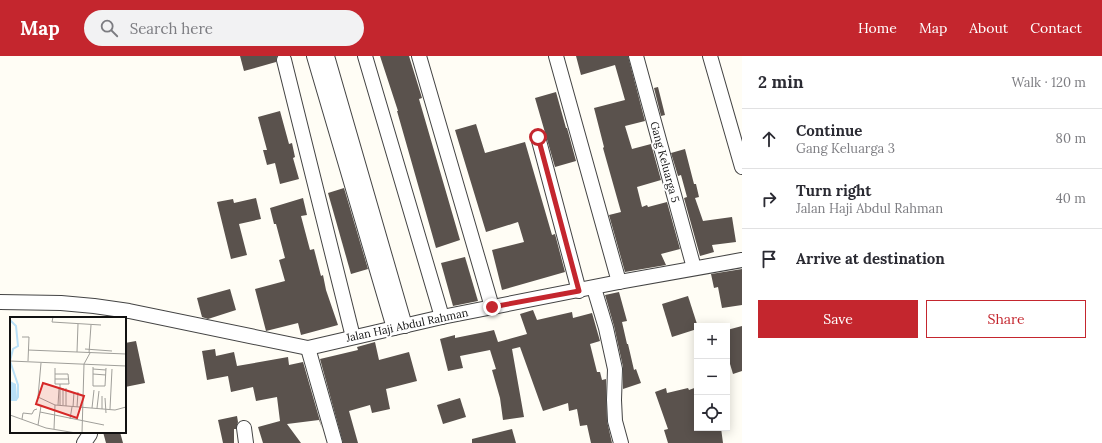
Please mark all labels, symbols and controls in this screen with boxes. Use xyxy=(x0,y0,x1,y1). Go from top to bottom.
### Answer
search box xyxy=(84,10,364,46)
text: Map xyxy=(20,16,60,40)
icon: search xyxy=(98,17,120,39)
text: Search here xyxy=(130,19,213,38)
text: Home xyxy=(858,19,897,37)
text: Map xyxy=(919,19,947,37)
text: About xyxy=(969,19,1008,37)
text: Contact xyxy=(1030,19,1082,37)
text: 2 min xyxy=(758,71,804,93)
text: Walk · 120 m xyxy=(1011,74,1086,91)
street label: Gang Keluarga 5 xyxy=(647,120,683,204)
text: Continue xyxy=(796,121,862,140)
route start xyxy=(529,128,547,146)
icon: ahead xyxy=(758,128,780,150)
text: 80 m xyxy=(1056,130,1086,147)
text: Gang Keluarga 3 xyxy=(796,140,895,157)
text: Turn right xyxy=(796,181,872,200)
icon: right xyxy=(758,188,780,210)
text: 40 m xyxy=(1056,190,1086,207)
text: Jalan Haji Abdul Rahman xyxy=(796,200,943,217)
icon: arrive xyxy=(758,248,780,270)
text: Arrive at destination xyxy=(796,249,945,268)
route end xyxy=(483,298,501,316)
button: Save xyxy=(758,300,918,338)
button: Share xyxy=(926,300,1086,338)
street label: Jalan Haji Abdul Rahman xyxy=(344,305,470,345)
inset map xyxy=(10,317,126,433)
map controls xyxy=(694,323,730,431)
button: + xyxy=(694,323,730,359)
button: − xyxy=(694,359,730,395)
button: locate xyxy=(694,395,730,431)

